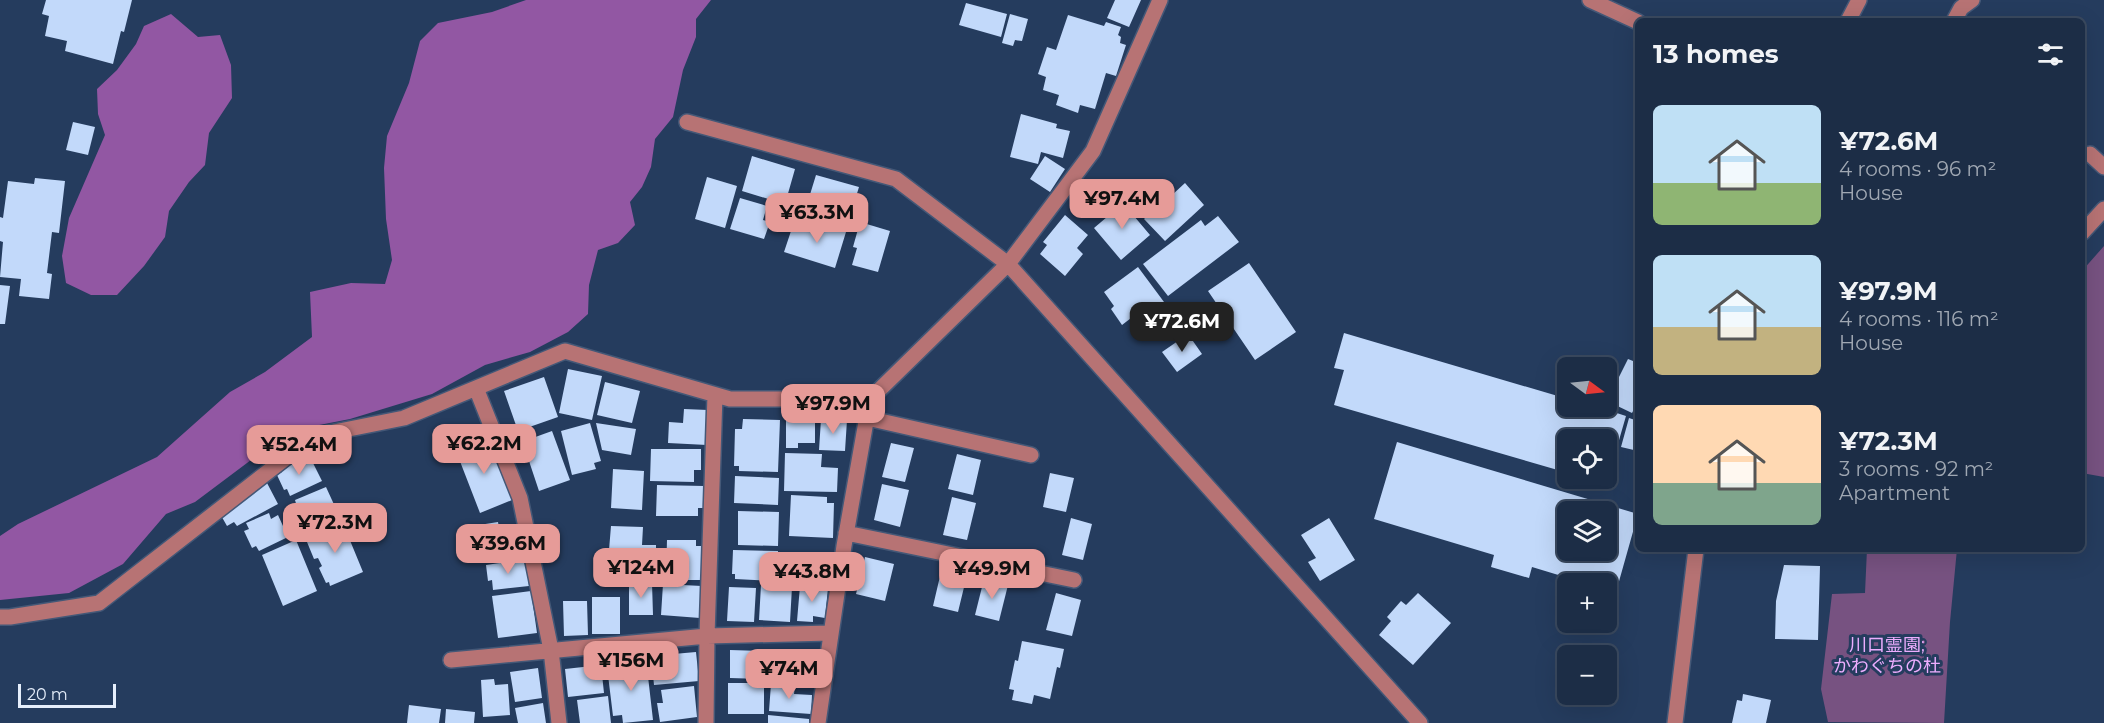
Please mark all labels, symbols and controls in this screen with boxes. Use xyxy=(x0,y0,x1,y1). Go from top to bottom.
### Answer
text: 13 homes xyxy=(1653,38,1779,70)
icon: filters xyxy=(2034,38,2067,71)
text: ¥72.6M xyxy=(1839,125,1938,157)
icon: home xyxy=(1701,129,1773,201)
text: 4 rooms · 96 m² xyxy=(1839,157,1996,181)
pin: ¥97.4M xyxy=(1073,179,1171,230)
text: House xyxy=(1839,181,1903,205)
text: ¥97.4M xyxy=(1084,186,1160,210)
pin: ¥63.3M xyxy=(768,193,866,244)
text: ¥63.3M xyxy=(779,200,855,224)
text: ¥97.9M xyxy=(1839,275,1938,307)
icon: home xyxy=(1701,279,1773,351)
pin: ¥72.6M xyxy=(1133,302,1231,353)
text: 4 rooms · 116 m² xyxy=(1839,307,1999,331)
text: ¥72.6M xyxy=(1144,309,1220,333)
text: House xyxy=(1839,331,1903,355)
north arrow xyxy=(1557,357,1617,417)
map controls xyxy=(1557,357,1617,705)
pin: ¥97.9M xyxy=(784,384,882,435)
text: ¥97.9M xyxy=(795,391,871,415)
pin: ¥62.2M xyxy=(435,424,533,475)
pin: ¥52.4M xyxy=(250,425,348,476)
text: ¥72.3M xyxy=(1839,425,1938,457)
button: locate xyxy=(1557,429,1617,489)
icon: home xyxy=(1701,429,1773,501)
text: ¥62.2M xyxy=(446,431,522,455)
text: ¥52.4M xyxy=(261,432,337,456)
text: 3 rooms · 92 m² xyxy=(1839,457,1993,481)
text: Apartment xyxy=(1839,481,1950,505)
button: layers xyxy=(1557,501,1617,561)
pin: ¥72.3M xyxy=(286,503,384,554)
text: ¥72.3M xyxy=(297,510,373,534)
pin: ¥39.6M xyxy=(459,524,557,575)
text: ¥39.6M xyxy=(470,531,546,555)
pin: ¥124M xyxy=(599,548,683,599)
pin: ¥49.9M xyxy=(943,549,1041,600)
pin: ¥43.8M xyxy=(763,552,861,603)
text: ¥124M xyxy=(607,555,675,579)
text: ¥49.9M xyxy=(953,556,1031,580)
text: ¥43.8M xyxy=(773,559,851,583)
button: + xyxy=(1557,573,1617,633)
park label: 川口霊園; かわぐちの杜 xyxy=(1833,634,1941,677)
pin: ¥156M xyxy=(589,641,673,692)
button: − xyxy=(1557,645,1617,705)
text: ¥156M xyxy=(598,648,664,672)
pin: ¥74M xyxy=(753,649,825,700)
text: ¥74M xyxy=(759,656,819,680)
scale bar xyxy=(18,681,116,708)
text: 20 m xyxy=(27,685,68,704)

